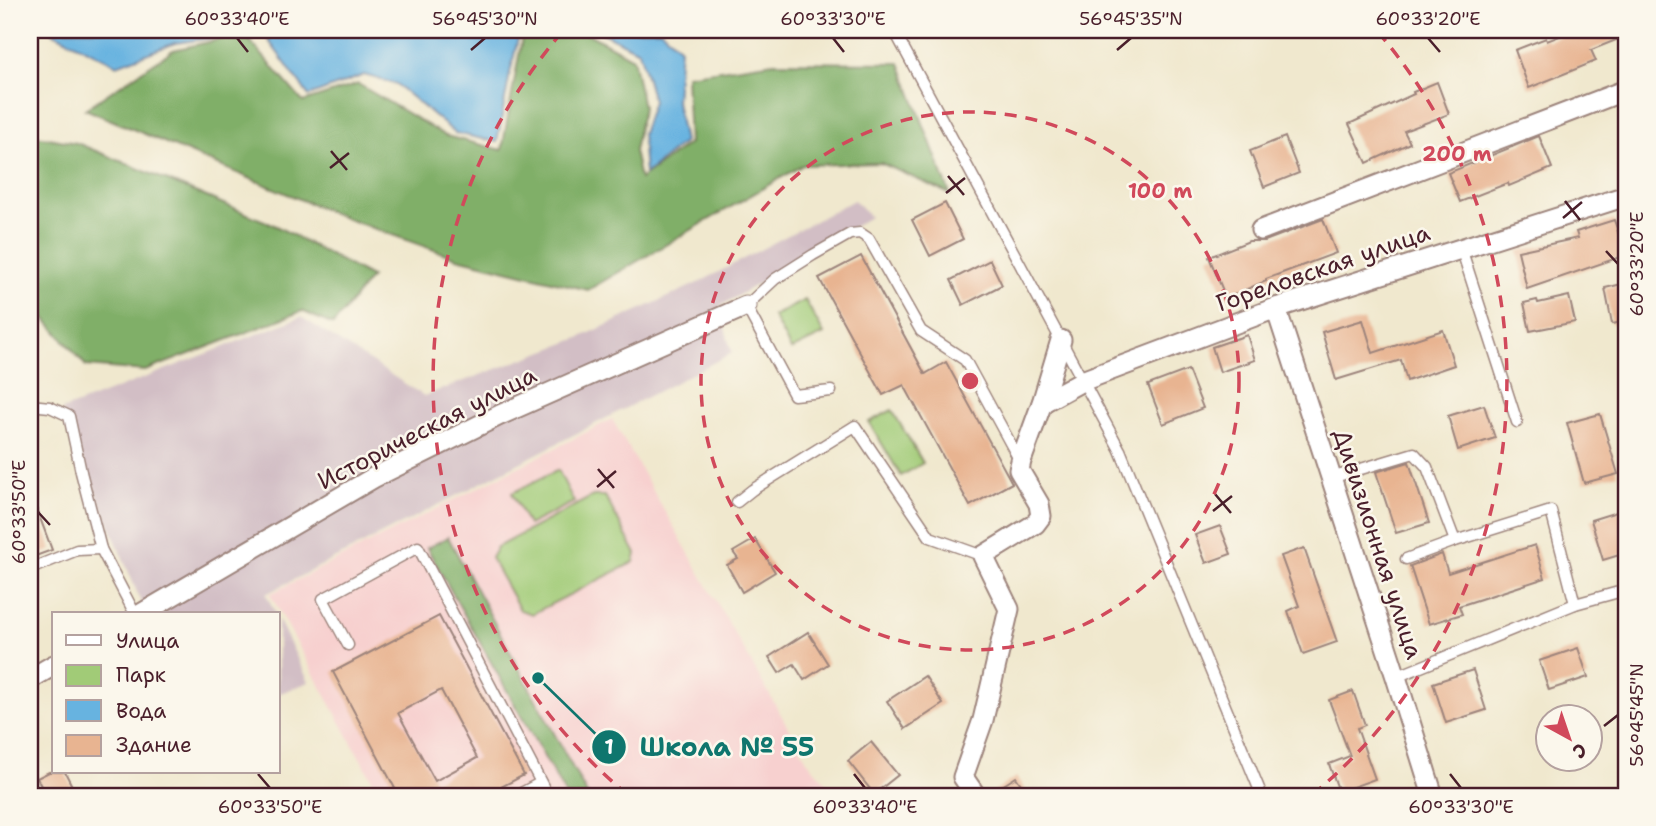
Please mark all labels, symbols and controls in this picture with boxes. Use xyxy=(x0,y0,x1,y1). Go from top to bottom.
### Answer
text: 60°33'40"E xyxy=(184,7,290,31)
text: 56°45'30"N xyxy=(432,7,538,31)
text: 60°33'30"E xyxy=(780,7,886,31)
text: 56°45'35"N xyxy=(1079,7,1183,31)
text: 60°33'20"E xyxy=(1375,7,1481,31)
text: 200 m xyxy=(1422,140,1492,168)
text: 100 m xyxy=(1128,177,1192,205)
text: 60°33'20"E xyxy=(1625,211,1649,317)
street label: Гореловская улица xyxy=(1212,216,1434,320)
street label: Историческая улица xyxy=(312,359,542,497)
centre of rings xyxy=(958,369,982,393)
street label: Дивизионная улица xyxy=(1326,425,1430,663)
text: 60°33'50"E xyxy=(7,460,31,564)
legend xyxy=(52,612,280,774)
text: Улица xyxy=(116,627,179,655)
text: Парк xyxy=(116,661,166,689)
text: 56°45'45"N xyxy=(1625,663,1649,767)
text: Вода xyxy=(116,697,166,725)
north arrow xyxy=(1534,704,1604,774)
callout: Школа № 55 xyxy=(591,724,828,771)
text: Школа № 55 xyxy=(640,729,814,764)
text: Здание xyxy=(116,731,192,759)
text: 1 xyxy=(604,733,614,761)
text: С xyxy=(1567,737,1592,764)
text: 60°33'50"E xyxy=(218,795,322,819)
text: 60°33'40"E xyxy=(812,795,918,819)
text: 60°33'30"E xyxy=(1408,795,1514,819)

